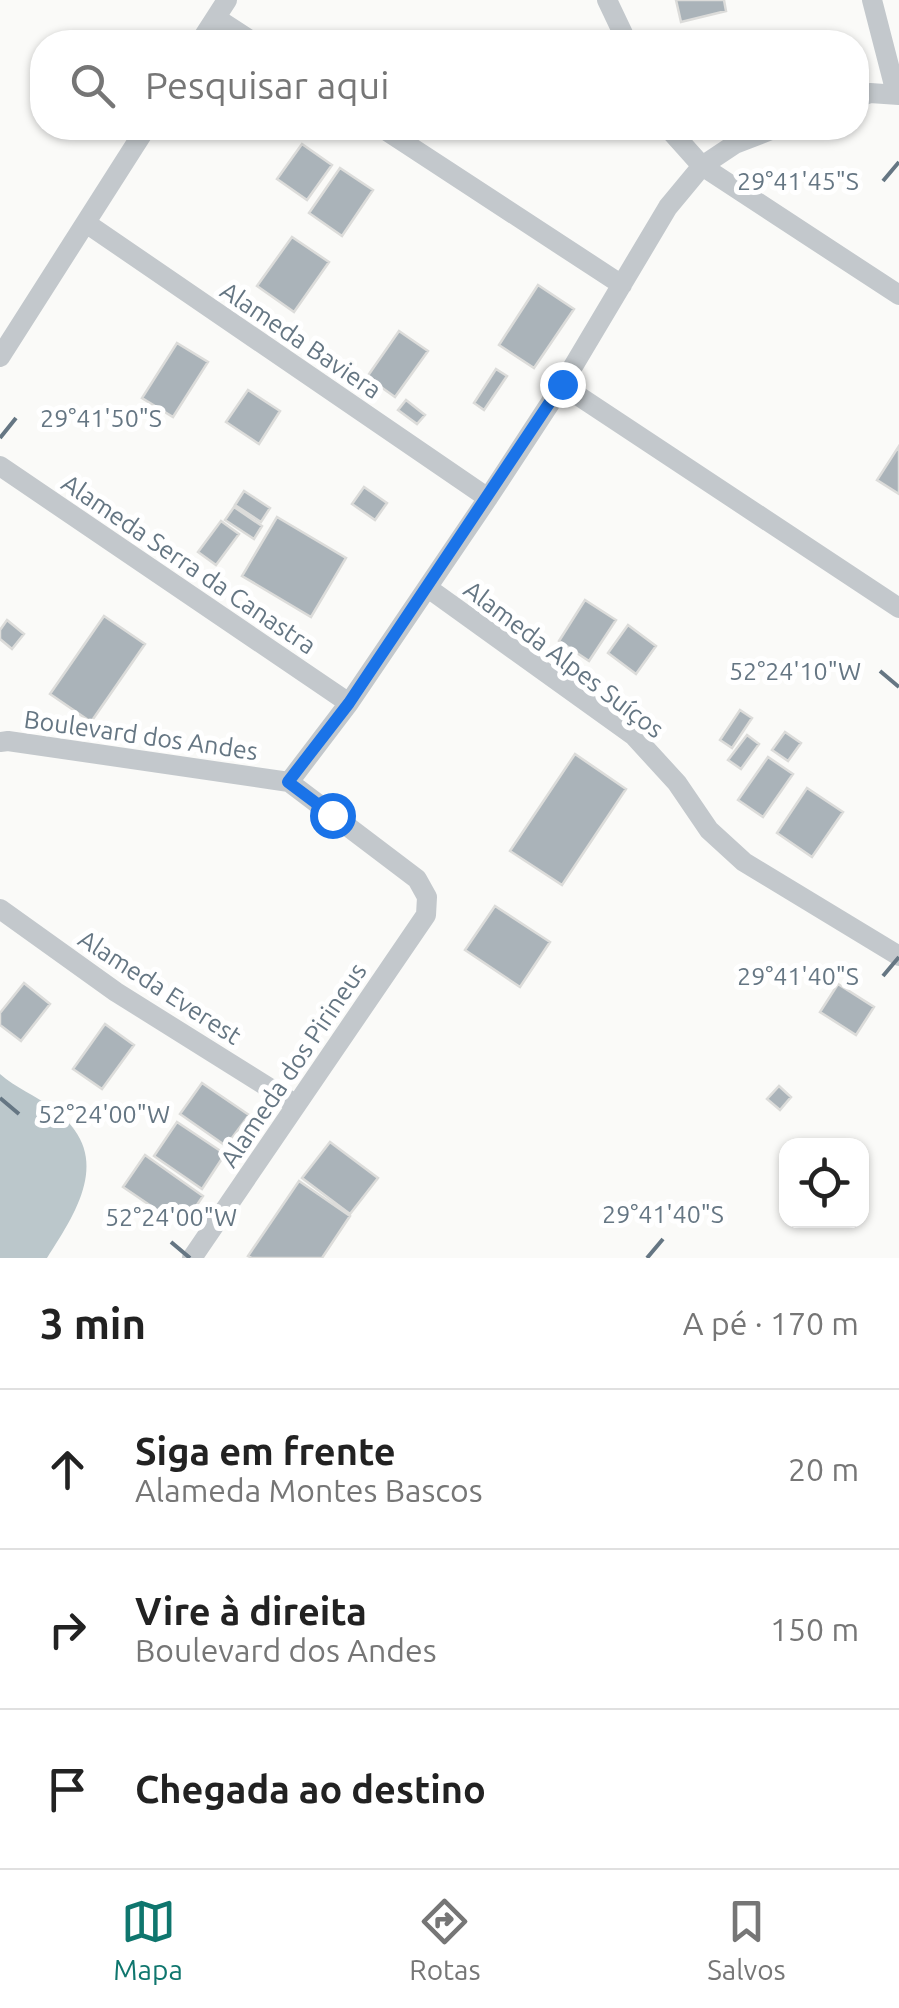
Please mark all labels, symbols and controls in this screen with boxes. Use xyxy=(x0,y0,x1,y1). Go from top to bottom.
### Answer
search box xyxy=(30,30,869,140)
icon: search xyxy=(65,58,120,113)
text: Pesquisar aqui xyxy=(145,64,389,106)
text: 29°41'45"S xyxy=(737,167,859,195)
street label: Alameda Baviera xyxy=(216,276,386,404)
route end xyxy=(540,362,586,408)
text: 29°41'50"S xyxy=(40,404,162,432)
street label: Alameda Serra da Canastra xyxy=(57,468,321,660)
street label: Alameda Alpes Suíços xyxy=(459,575,669,743)
text: 52°24'10"W xyxy=(729,657,861,685)
street label: Boulevard dos Andes xyxy=(22,705,260,765)
route start xyxy=(310,793,356,839)
street label: Alameda Everest xyxy=(74,924,247,1050)
street label: Alameda dos Pirineus xyxy=(214,958,372,1172)
text: 29°41'40"S xyxy=(737,962,859,990)
text: 52°24'00"W xyxy=(38,1100,170,1128)
map controls xyxy=(779,1138,869,1228)
button: locate xyxy=(779,1138,869,1228)
text: 29°41'40"S xyxy=(602,1200,724,1228)
text: 52°24'00"W xyxy=(105,1203,237,1231)
text: 3 min xyxy=(40,1300,146,1347)
text: A pé · 170 m xyxy=(683,1305,859,1341)
text: Siga em frente xyxy=(135,1430,396,1472)
icon: ahead xyxy=(40,1442,95,1497)
text: 20 m xyxy=(788,1451,859,1487)
text: Alameda Montes Bascos xyxy=(135,1472,483,1508)
text: Vire à direita xyxy=(135,1590,367,1632)
icon: right xyxy=(40,1602,95,1657)
text: 150 m xyxy=(770,1611,859,1647)
text: Boulevard dos Andes xyxy=(135,1632,437,1668)
icon: arrive xyxy=(40,1762,95,1817)
text: Chegada ao destino xyxy=(135,1768,486,1810)
tab: Mapa xyxy=(113,1894,183,1985)
tab: Rotas xyxy=(409,1894,481,1985)
tab: Salvos xyxy=(707,1894,786,1985)

